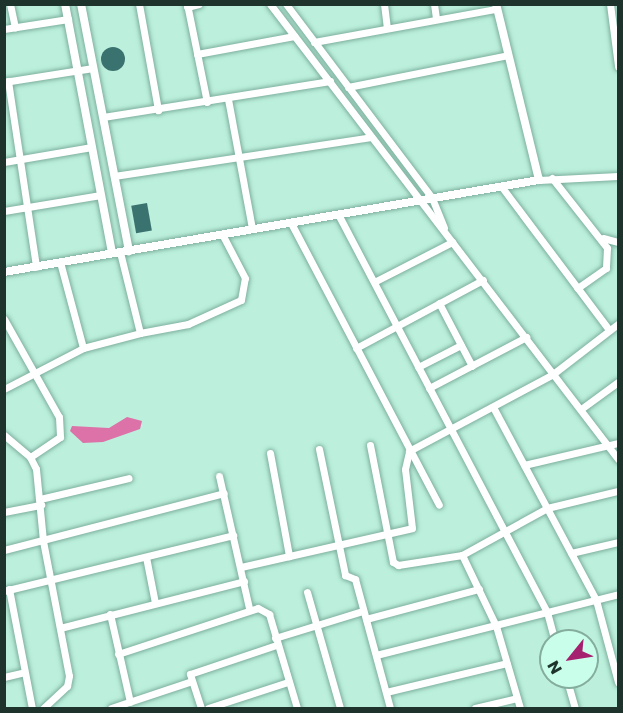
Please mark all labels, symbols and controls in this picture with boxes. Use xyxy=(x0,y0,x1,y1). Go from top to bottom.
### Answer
north arrow xyxy=(539,629,599,689)
text: N xyxy=(542,656,568,678)

